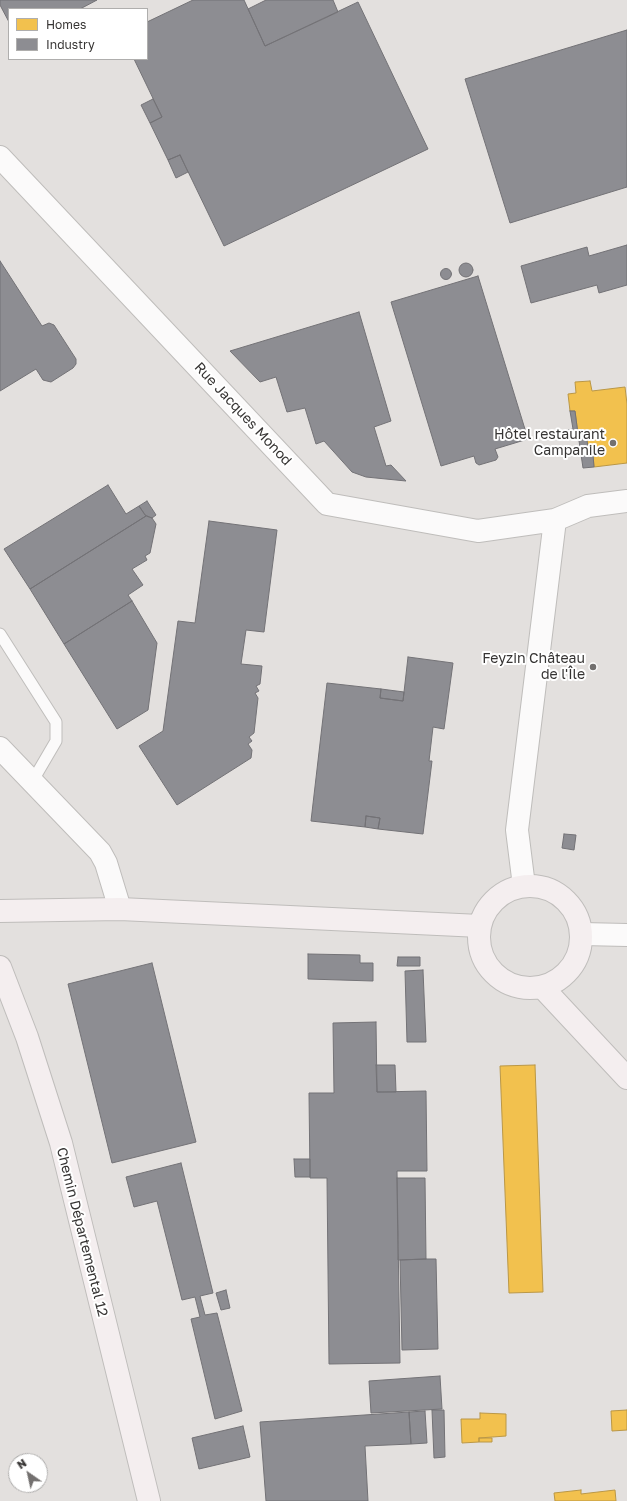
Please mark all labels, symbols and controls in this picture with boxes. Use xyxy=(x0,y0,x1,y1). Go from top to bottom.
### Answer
legend xyxy=(8,8,148,60)
text: Homes xyxy=(46,17,86,32)
text: Industry xyxy=(46,37,95,52)
street label: Rue Jacques Monod xyxy=(191,359,295,469)
place label: Hôtel restaurant Campanile xyxy=(494,427,605,460)
marker: Hôtel restaurant Campanile xyxy=(608,438,618,448)
place label: Feyzin Château de l'Île xyxy=(482,651,585,684)
marker: Feyzin Château de l'Île xyxy=(588,662,598,672)
street label: Chemin Départemental 12 xyxy=(53,1146,111,1318)
north arrow xyxy=(8,1453,48,1493)
text: N xyxy=(14,1456,29,1471)

